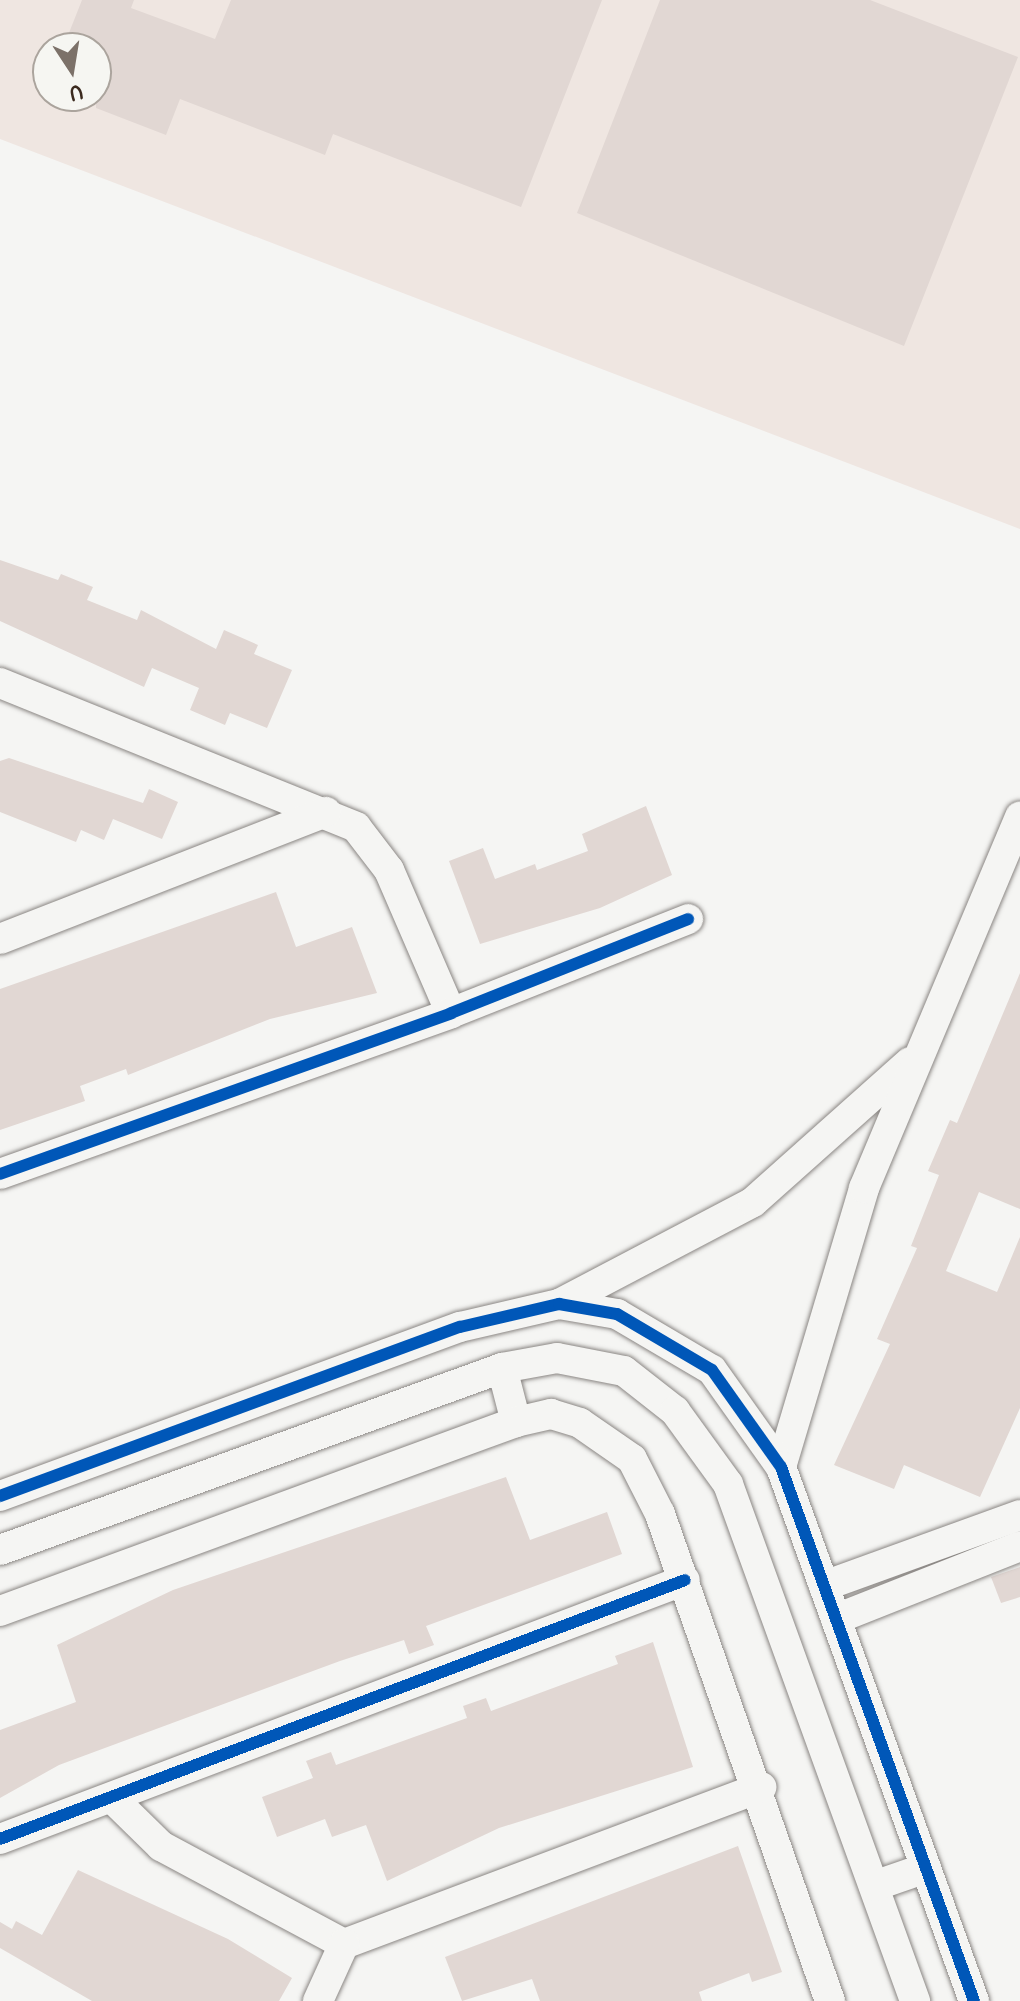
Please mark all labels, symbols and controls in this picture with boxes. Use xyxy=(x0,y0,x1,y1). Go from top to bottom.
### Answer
north arrow xyxy=(32,32,112,112)
text: U xyxy=(68,78,86,109)

